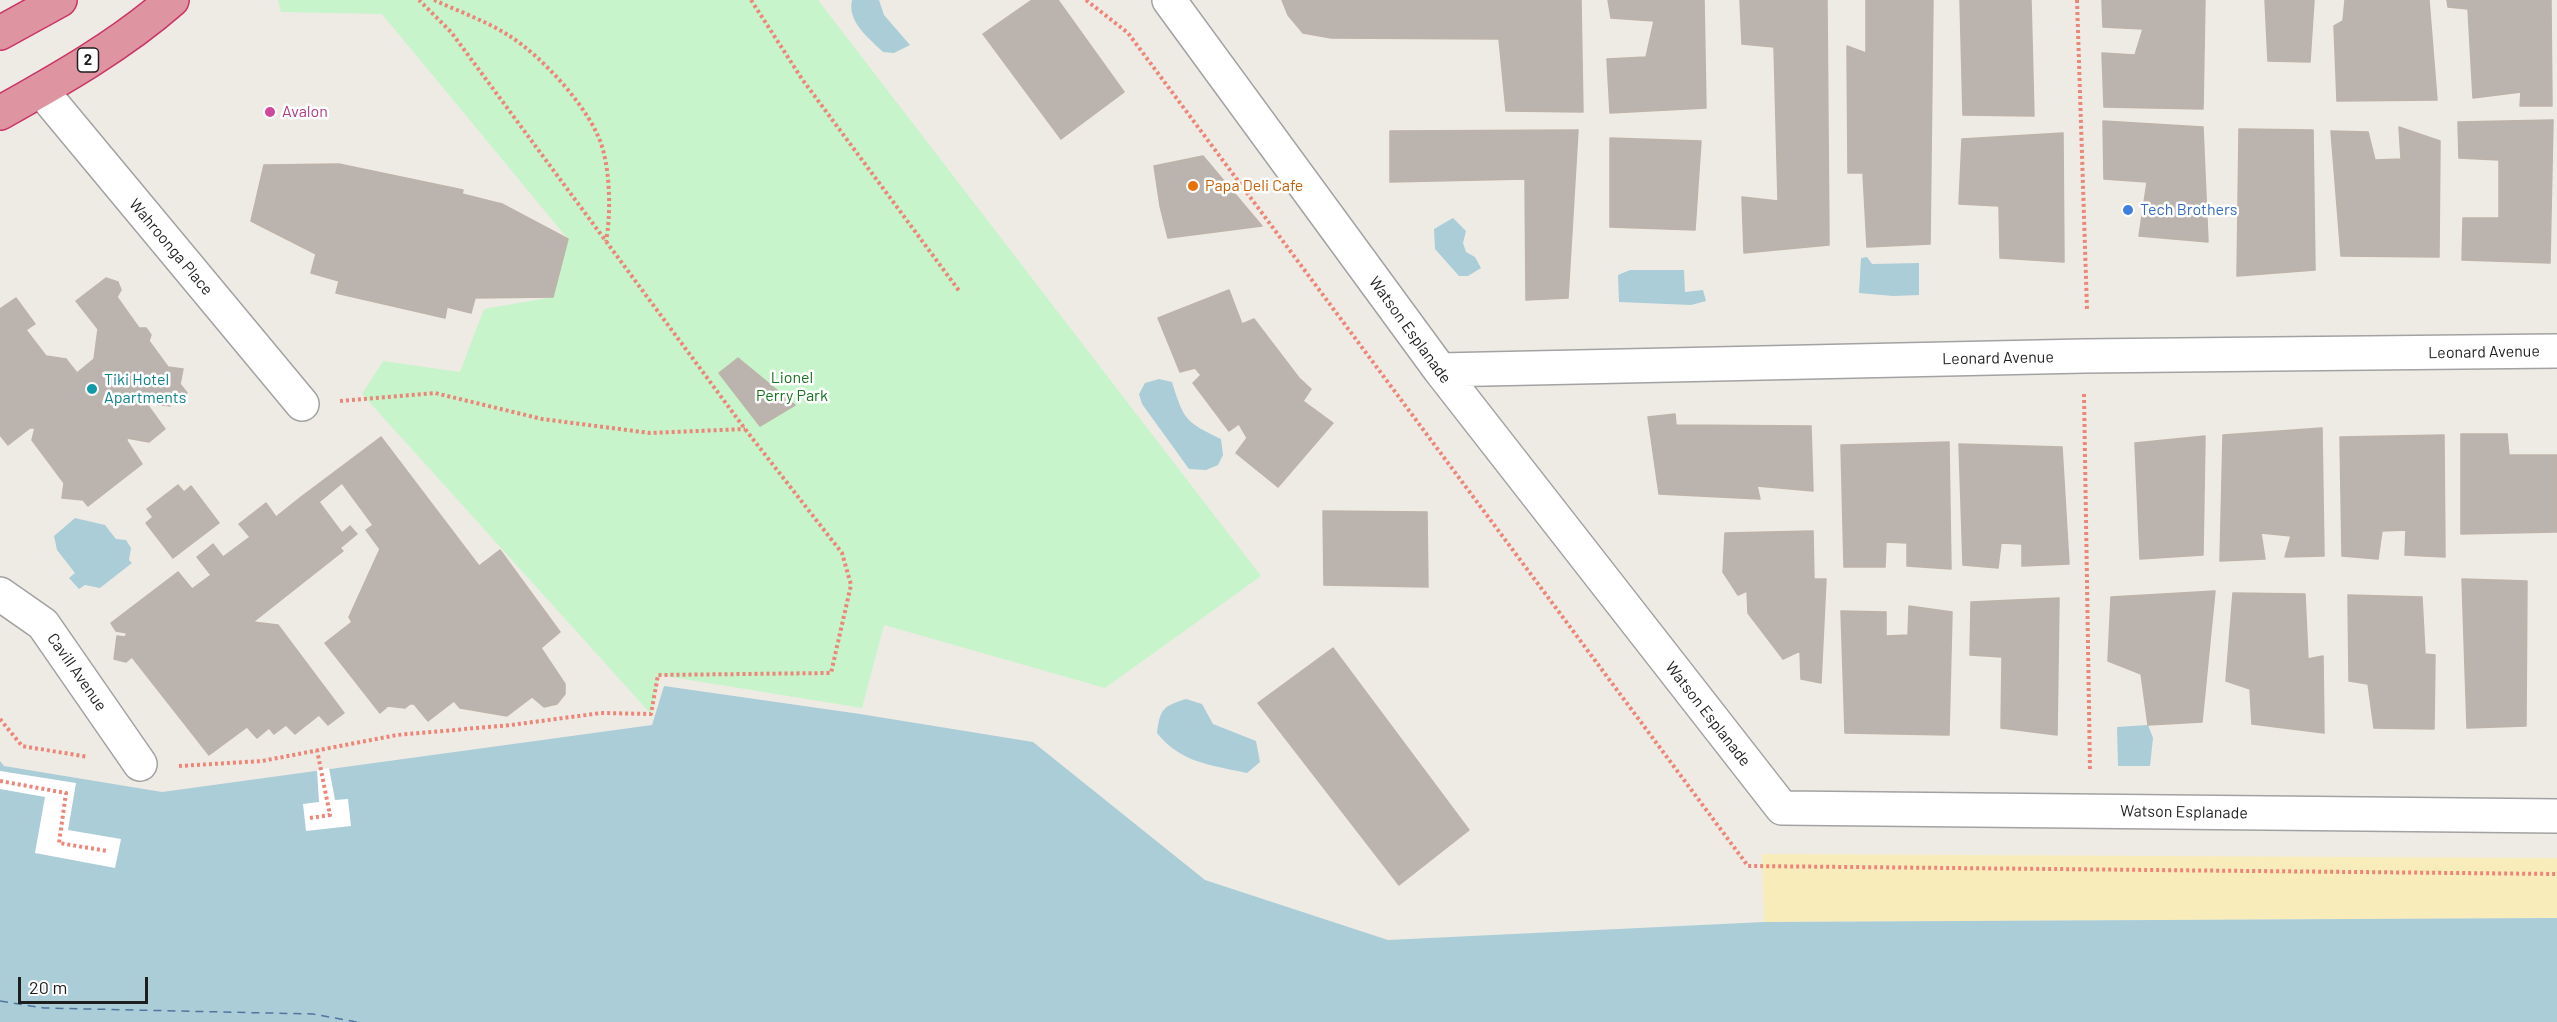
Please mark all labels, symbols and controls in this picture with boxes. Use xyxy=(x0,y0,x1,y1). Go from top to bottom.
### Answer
road number: 2 xyxy=(78,48,98,72)
place label: Avalon xyxy=(282,102,328,122)
marker: Avalon xyxy=(263,105,277,119)
place label: Papa Deli Cafe xyxy=(1205,176,1303,196)
marker: Papa Deli Cafe xyxy=(1186,179,1200,193)
street label: Wahroonga Place xyxy=(125,195,217,299)
place label: Tech Brothers xyxy=(2140,200,2237,220)
marker: Tech Brothers xyxy=(2121,203,2135,217)
street label: Watson Esplanade xyxy=(1365,273,1455,387)
street label: Leonard Avenue xyxy=(2428,341,2540,363)
street label: Leonard Avenue xyxy=(1942,347,2054,369)
park label: Lionel Perry Park xyxy=(756,368,828,406)
place label: Tiki Hotel Apartments xyxy=(104,370,186,408)
marker: Tiki Hotel Apartments xyxy=(85,382,99,396)
street label: Cavill Avenue xyxy=(43,629,111,715)
street label: Watson Esplanade xyxy=(1661,658,1755,770)
street label: Watson Esplanade xyxy=(2120,801,2248,823)
scale bar xyxy=(21,965,152,1003)
text: 20 m xyxy=(29,976,67,998)

